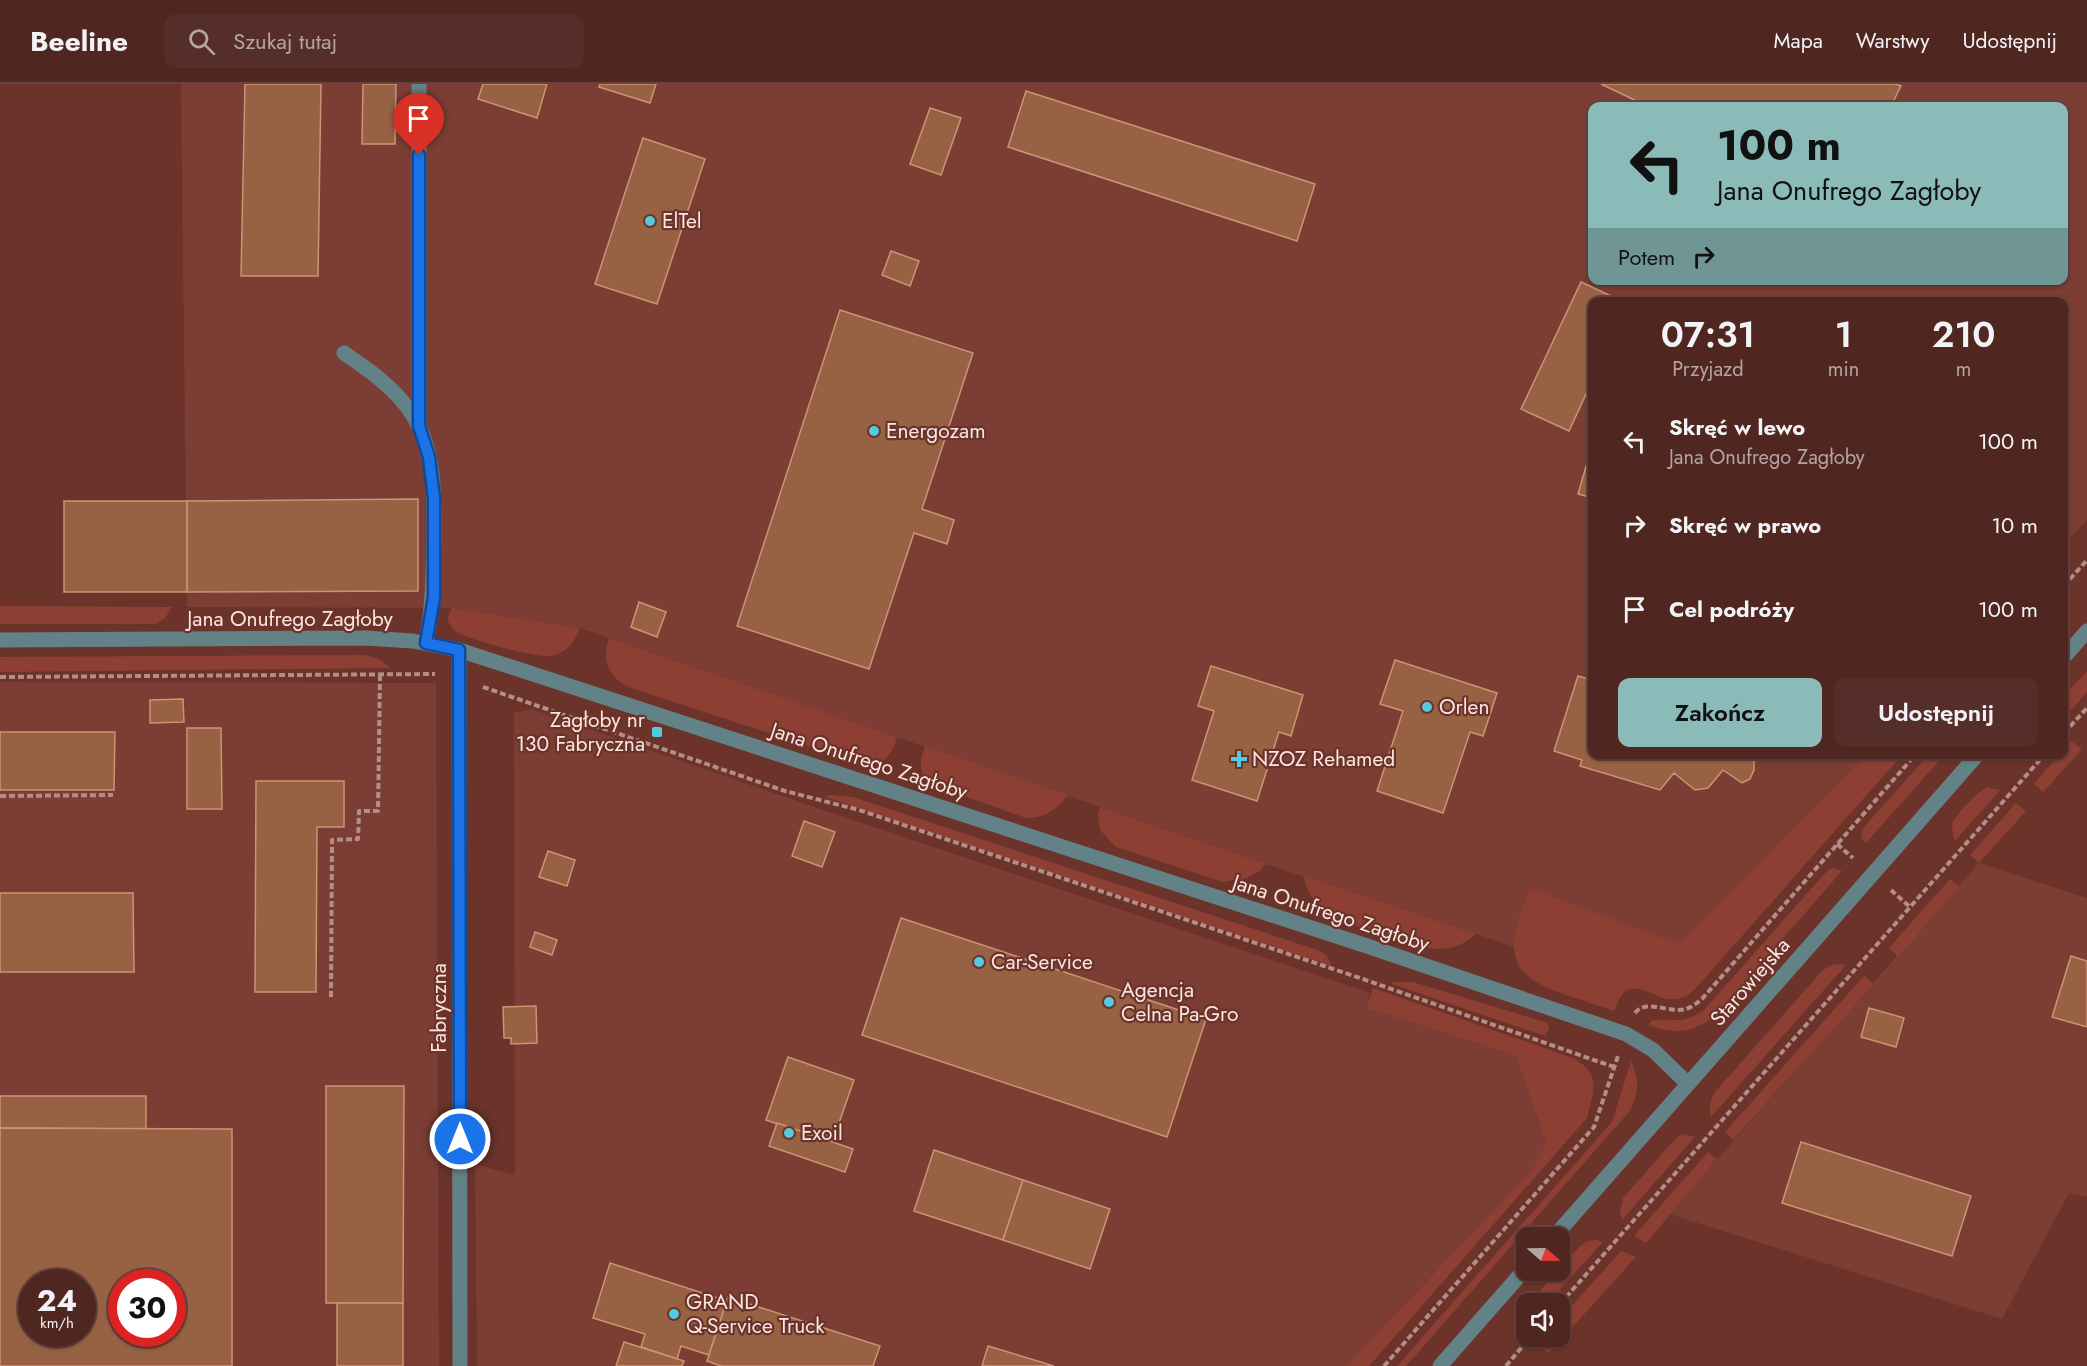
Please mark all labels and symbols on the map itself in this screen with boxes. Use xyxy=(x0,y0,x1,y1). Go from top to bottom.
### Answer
pin xyxy=(393,93,444,155)
place label: ElTel xyxy=(662,206,702,236)
marker: ElTel xyxy=(643,214,657,228)
place label: Energozam xyxy=(886,416,986,446)
marker: Energozam xyxy=(867,424,881,438)
street label: Jana Onufrego Zagłoby xyxy=(184,604,393,634)
place label: Orlen xyxy=(1439,692,1489,722)
marker: Orlen xyxy=(1420,700,1434,714)
place label: Zagłoby nr 130 Fabryczna xyxy=(516,705,646,759)
street label: Jana Onufrego Zagłoby xyxy=(764,714,972,807)
marker: Zagłoby nr 130 Fabryczna xyxy=(650,725,664,739)
place label: NZOZ Rehamed xyxy=(1252,744,1395,774)
marker: NZOZ Rehamed xyxy=(1230,750,1248,768)
street label: Jana Onufrego Zagłoby xyxy=(1226,866,1434,959)
street label: Starowiejska xyxy=(1703,931,1797,1033)
place label: Car-Service xyxy=(991,947,1093,977)
marker: Car-Service xyxy=(972,955,986,969)
street label: Fabryczna xyxy=(424,963,454,1053)
place label: Agencja Celna Pa-Gro xyxy=(1121,975,1238,1029)
marker: Agencja Celna Pa-Gro xyxy=(1102,995,1116,1009)
position arrow xyxy=(428,1107,492,1171)
place label: Exoil xyxy=(801,1118,843,1148)
marker: Exoil xyxy=(782,1126,796,1140)
north arrow xyxy=(1516,1227,1570,1281)
speed limit sign: 30 xyxy=(108,1269,186,1347)
place label: GRAND Q-Service Truck xyxy=(686,1287,825,1341)
marker: GRAND Q-Service Truck xyxy=(667,1307,681,1321)

